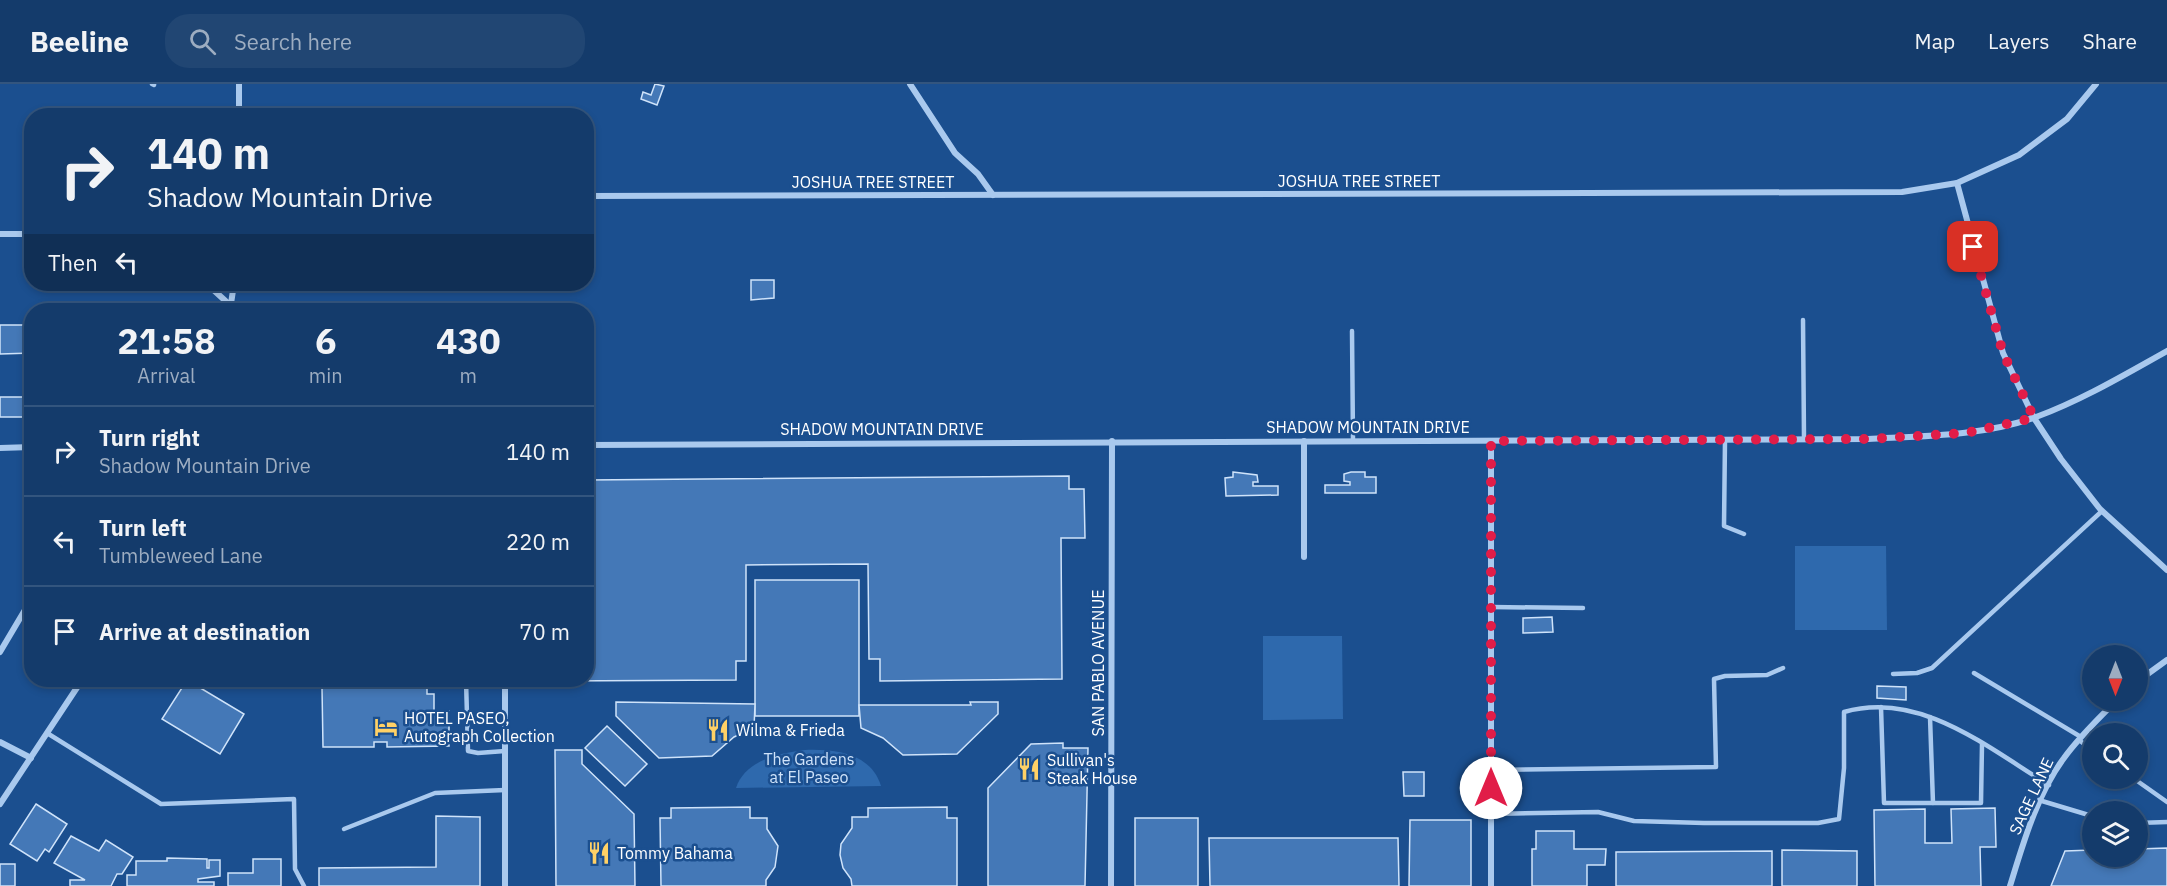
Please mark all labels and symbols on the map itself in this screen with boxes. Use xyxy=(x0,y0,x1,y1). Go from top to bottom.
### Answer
street label: JOSHUA TREE STREET xyxy=(1278,171,1440,191)
street label: JOSHUA TREE STREET xyxy=(792,172,954,192)
pin xyxy=(1947,221,1998,272)
street label: SHADOW MOUNTAIN DRIVE xyxy=(1266,417,1470,437)
street label: SHADOW MOUNTAIN DRIVE xyxy=(780,419,984,439)
street label: SAN PABLO AVENUE xyxy=(1088,589,1108,737)
north arrow xyxy=(2082,645,2148,711)
place label: HOTEL PASEO, Autograph Collection xyxy=(404,708,555,746)
hotel icon: HOTEL PASEO, Autograph Collection xyxy=(373,714,399,740)
restaurant icon: Wilma & Frieda xyxy=(705,717,731,743)
place label: Wilma & Frieda xyxy=(736,720,845,740)
park label: The Gardens at El Paseo xyxy=(763,749,855,787)
place label: Sullivan's Steak House xyxy=(1047,750,1138,788)
street label: SAGE LANE xyxy=(2004,754,2058,838)
restaurant icon: Sullivan's Steak House xyxy=(1016,756,1042,782)
position arrow xyxy=(1459,756,1523,820)
restaurant icon: Tommy Bahama xyxy=(586,840,612,866)
place label: Tommy Bahama xyxy=(617,843,733,863)

